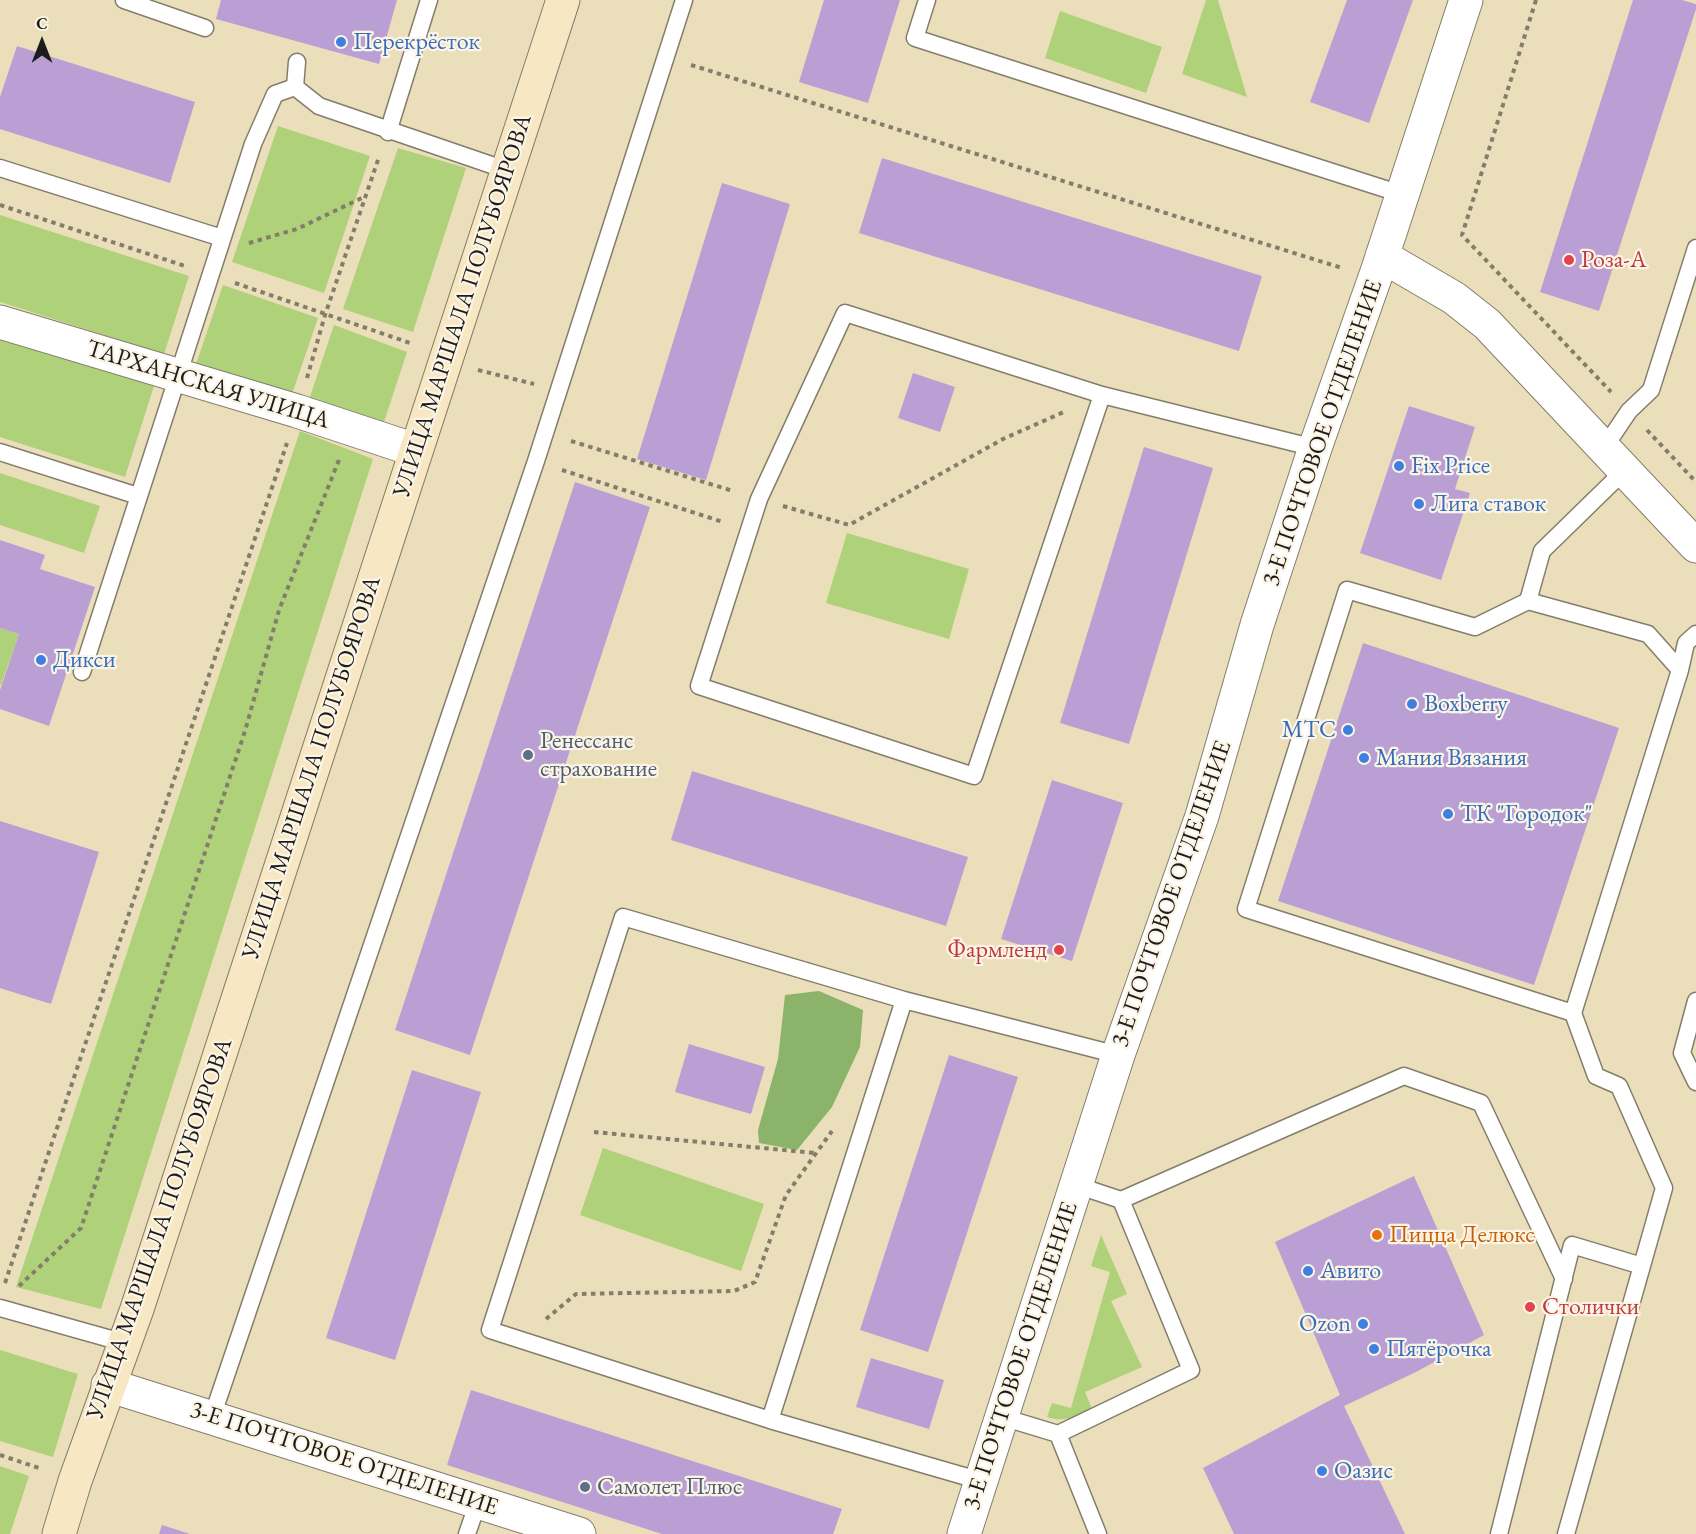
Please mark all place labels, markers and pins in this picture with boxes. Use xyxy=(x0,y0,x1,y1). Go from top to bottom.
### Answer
place label: Перекрёсток xyxy=(353,28,480,56)
marker: Перекрёсток xyxy=(334,35,348,49)
place label: Роза-А xyxy=(1581,246,1646,274)
marker: Роза-А xyxy=(1562,253,1576,267)
place label: Fix Price xyxy=(1411,452,1490,480)
marker: Fix Price xyxy=(1392,459,1406,473)
place label: Лига ставок xyxy=(1431,490,1546,518)
marker: Лига ставок xyxy=(1412,497,1426,511)
place label: Дикси xyxy=(53,646,116,674)
marker: Дикси xyxy=(34,653,48,667)
place label: Boxberry xyxy=(1424,690,1508,718)
marker: Boxberry xyxy=(1405,697,1419,711)
place label: МТС xyxy=(1282,716,1336,744)
marker: МТС xyxy=(1341,723,1355,737)
place label: Ренессанс страхование xyxy=(540,727,657,783)
place label: Мания Вязания xyxy=(1376,744,1527,772)
marker: Ренессанс страхование xyxy=(521,748,535,762)
marker: Мания Вязания xyxy=(1357,751,1371,765)
place label: ТК "Городок" xyxy=(1460,800,1593,828)
marker: ТК "Городок" xyxy=(1441,807,1455,821)
place label: Фармленд xyxy=(948,936,1047,964)
marker: Фармленд xyxy=(1052,943,1066,957)
place label: Пицца Делюкс xyxy=(1389,1221,1535,1249)
marker: Пицца Делюкс xyxy=(1370,1228,1384,1242)
place label: Авито xyxy=(1320,1257,1381,1285)
marker: Авито xyxy=(1301,1264,1315,1278)
place label: Столички xyxy=(1542,1293,1639,1321)
marker: Столички xyxy=(1523,1300,1537,1314)
place label: Ozon xyxy=(1299,1310,1351,1338)
marker: Ozon xyxy=(1356,1317,1370,1331)
place label: Пятёрочка xyxy=(1386,1335,1492,1363)
marker: Пятёрочка xyxy=(1367,1342,1381,1356)
place label: Оазис xyxy=(1334,1457,1393,1485)
marker: Оазис xyxy=(1315,1464,1329,1478)
place label: Самолет Плюс xyxy=(597,1473,742,1501)
marker: Самолет Плюс xyxy=(578,1480,592,1494)

